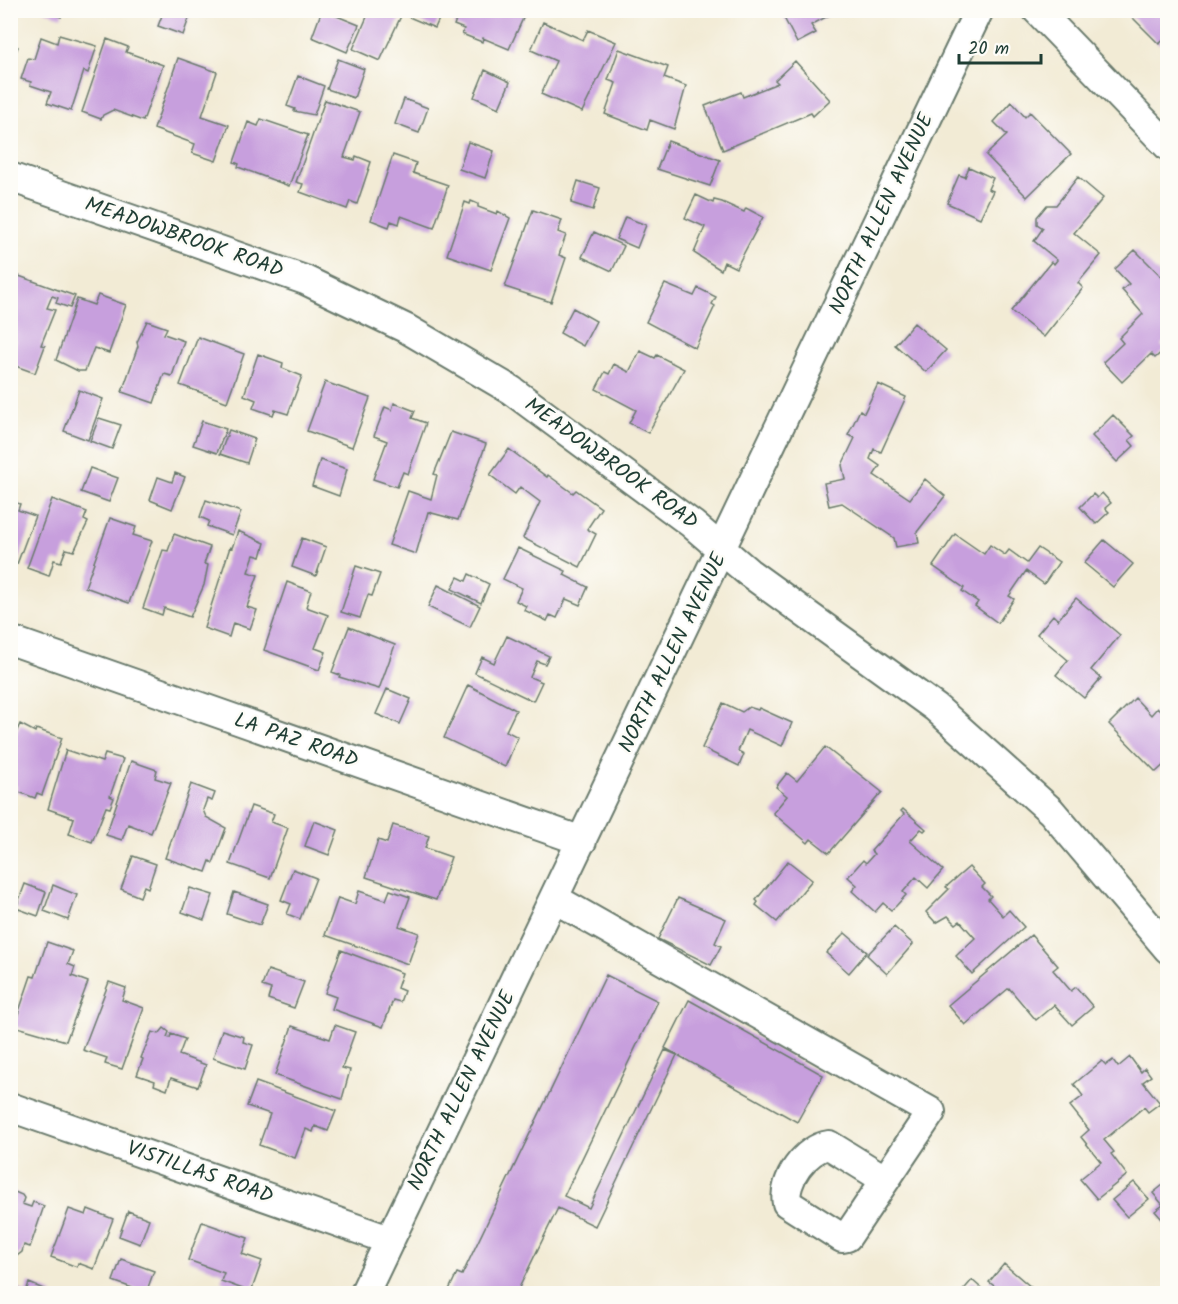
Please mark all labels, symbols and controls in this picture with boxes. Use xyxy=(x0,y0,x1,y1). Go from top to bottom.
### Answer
scale bar xyxy=(959,27,1042,65)
text: 20 m xyxy=(968,35,1009,64)
street label: NORTH ALLEN AVENUE xyxy=(821,107,944,320)
street label: MEADOWBROOK ROAD xyxy=(80,189,288,287)
street label: MEADOWBROOK ROAD xyxy=(517,389,705,539)
street label: NORTH ALLEN AVENUE xyxy=(610,547,736,759)
street label: LA PAZ ROAD xyxy=(229,704,363,778)
street label: NORTH ALLEN AVENUE xyxy=(399,985,525,1197)
street label: VISTILLAS ROAD xyxy=(122,1132,278,1214)

